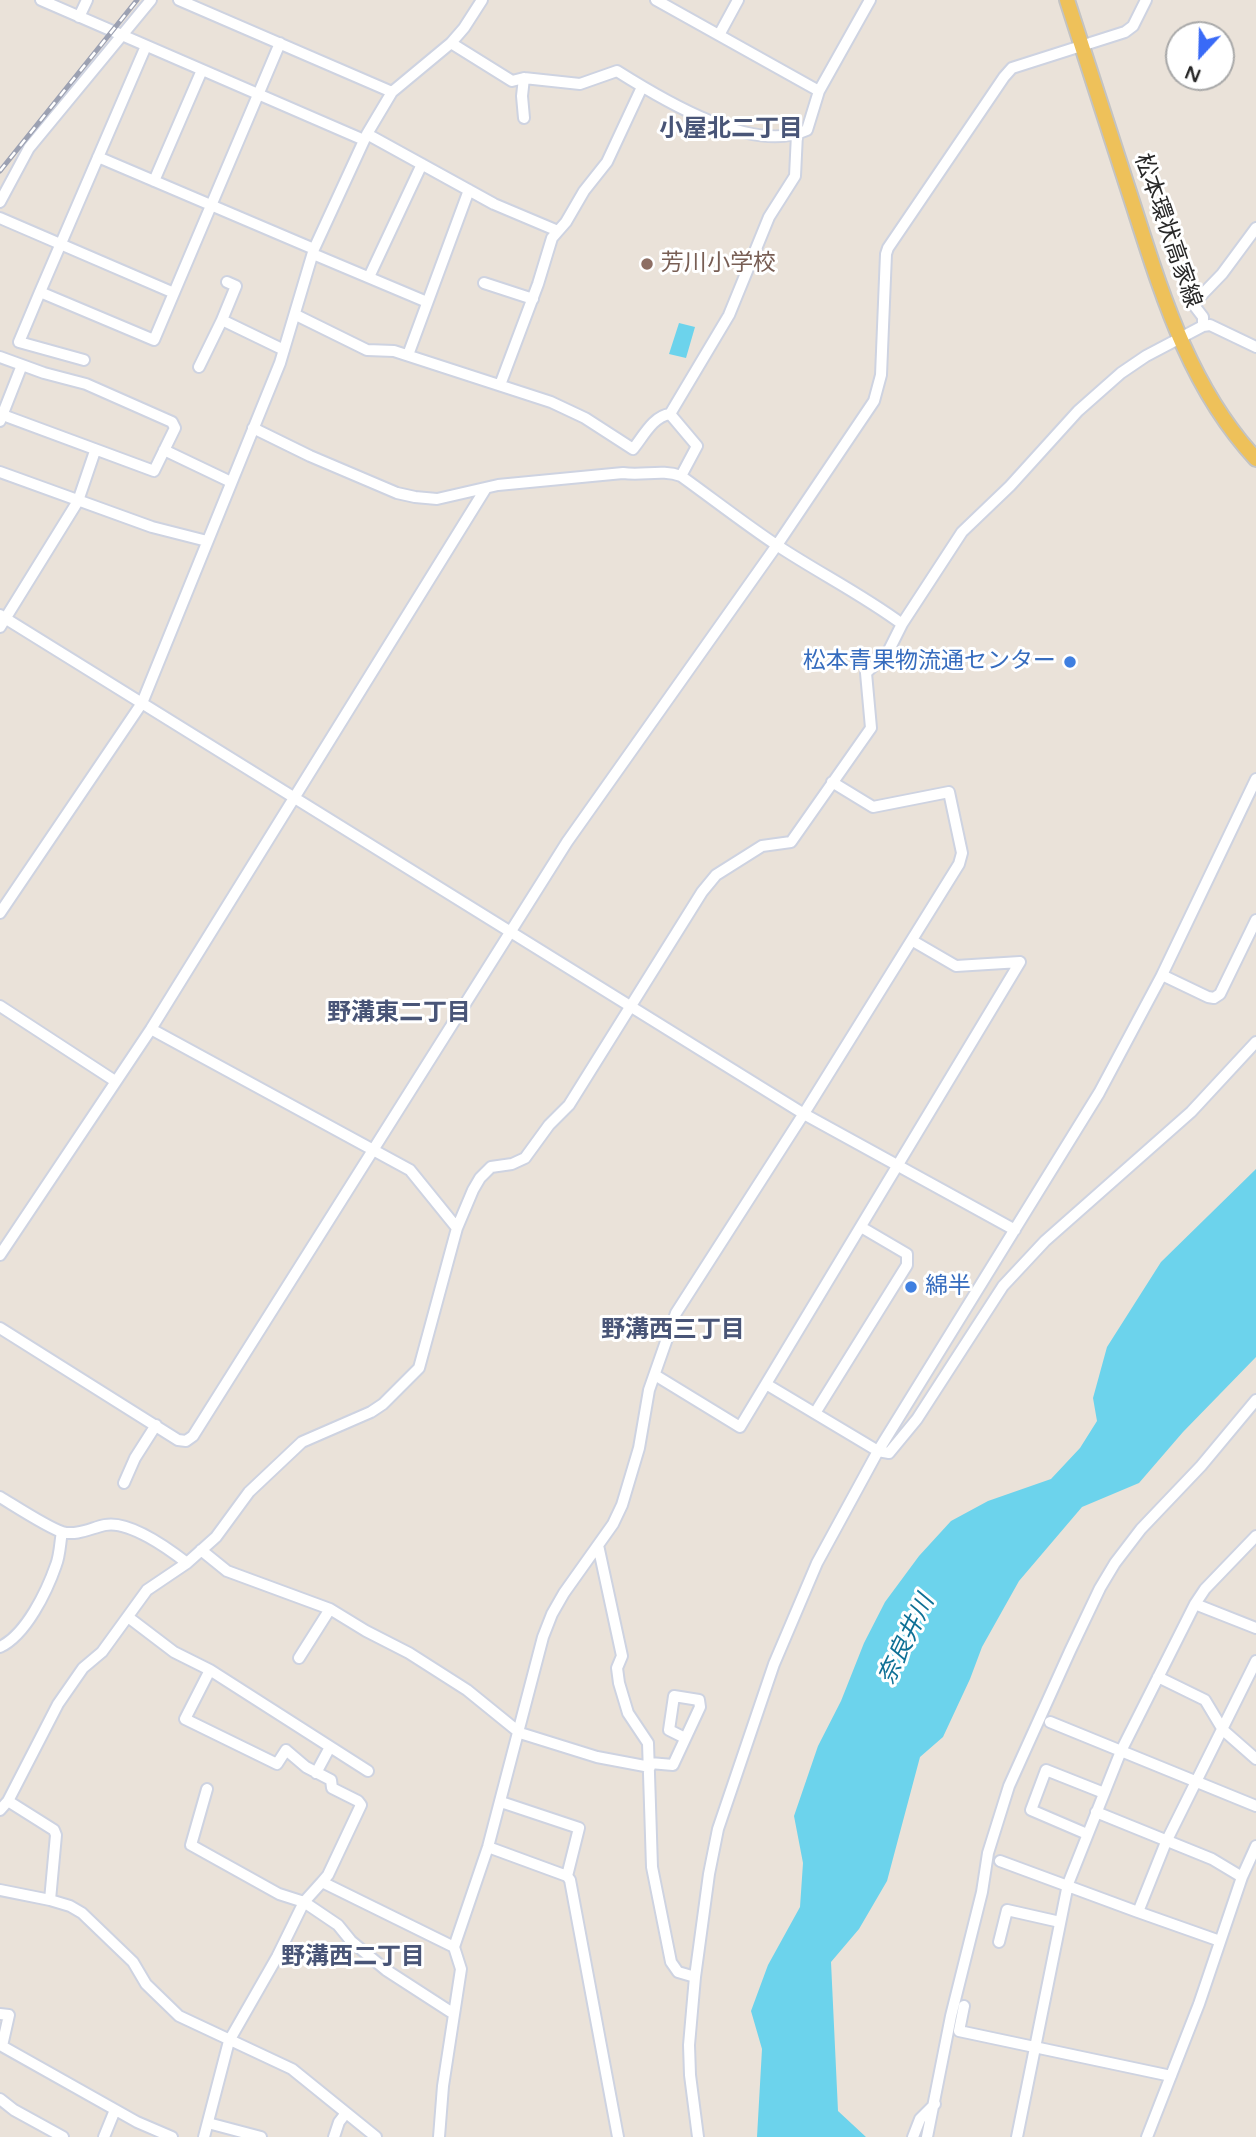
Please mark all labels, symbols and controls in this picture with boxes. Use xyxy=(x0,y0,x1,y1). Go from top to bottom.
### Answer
north arrow xyxy=(1165,21,1235,91)
text: N xyxy=(1182,61,1204,87)
district label: 小屋北二丁目 xyxy=(659,116,803,144)
street label: 松本環状高家線 xyxy=(1128,150,1206,312)
place label: 芳川小学校 xyxy=(661,250,776,278)
marker: 芳川小学校 xyxy=(639,256,655,272)
place label: 松本青果物流通センター xyxy=(803,648,1056,676)
marker: 松本青果物流通センター xyxy=(1062,654,1078,670)
district label: 野溝東二丁目 xyxy=(327,1000,471,1028)
place label: 綿半 xyxy=(925,1273,971,1301)
marker: 綿半 xyxy=(903,1279,919,1295)
district label: 野溝西三丁目 xyxy=(601,1317,745,1345)
water label: 奈良井川 xyxy=(873,1591,941,1689)
district label: 野溝西二丁目 xyxy=(281,1944,425,1972)

